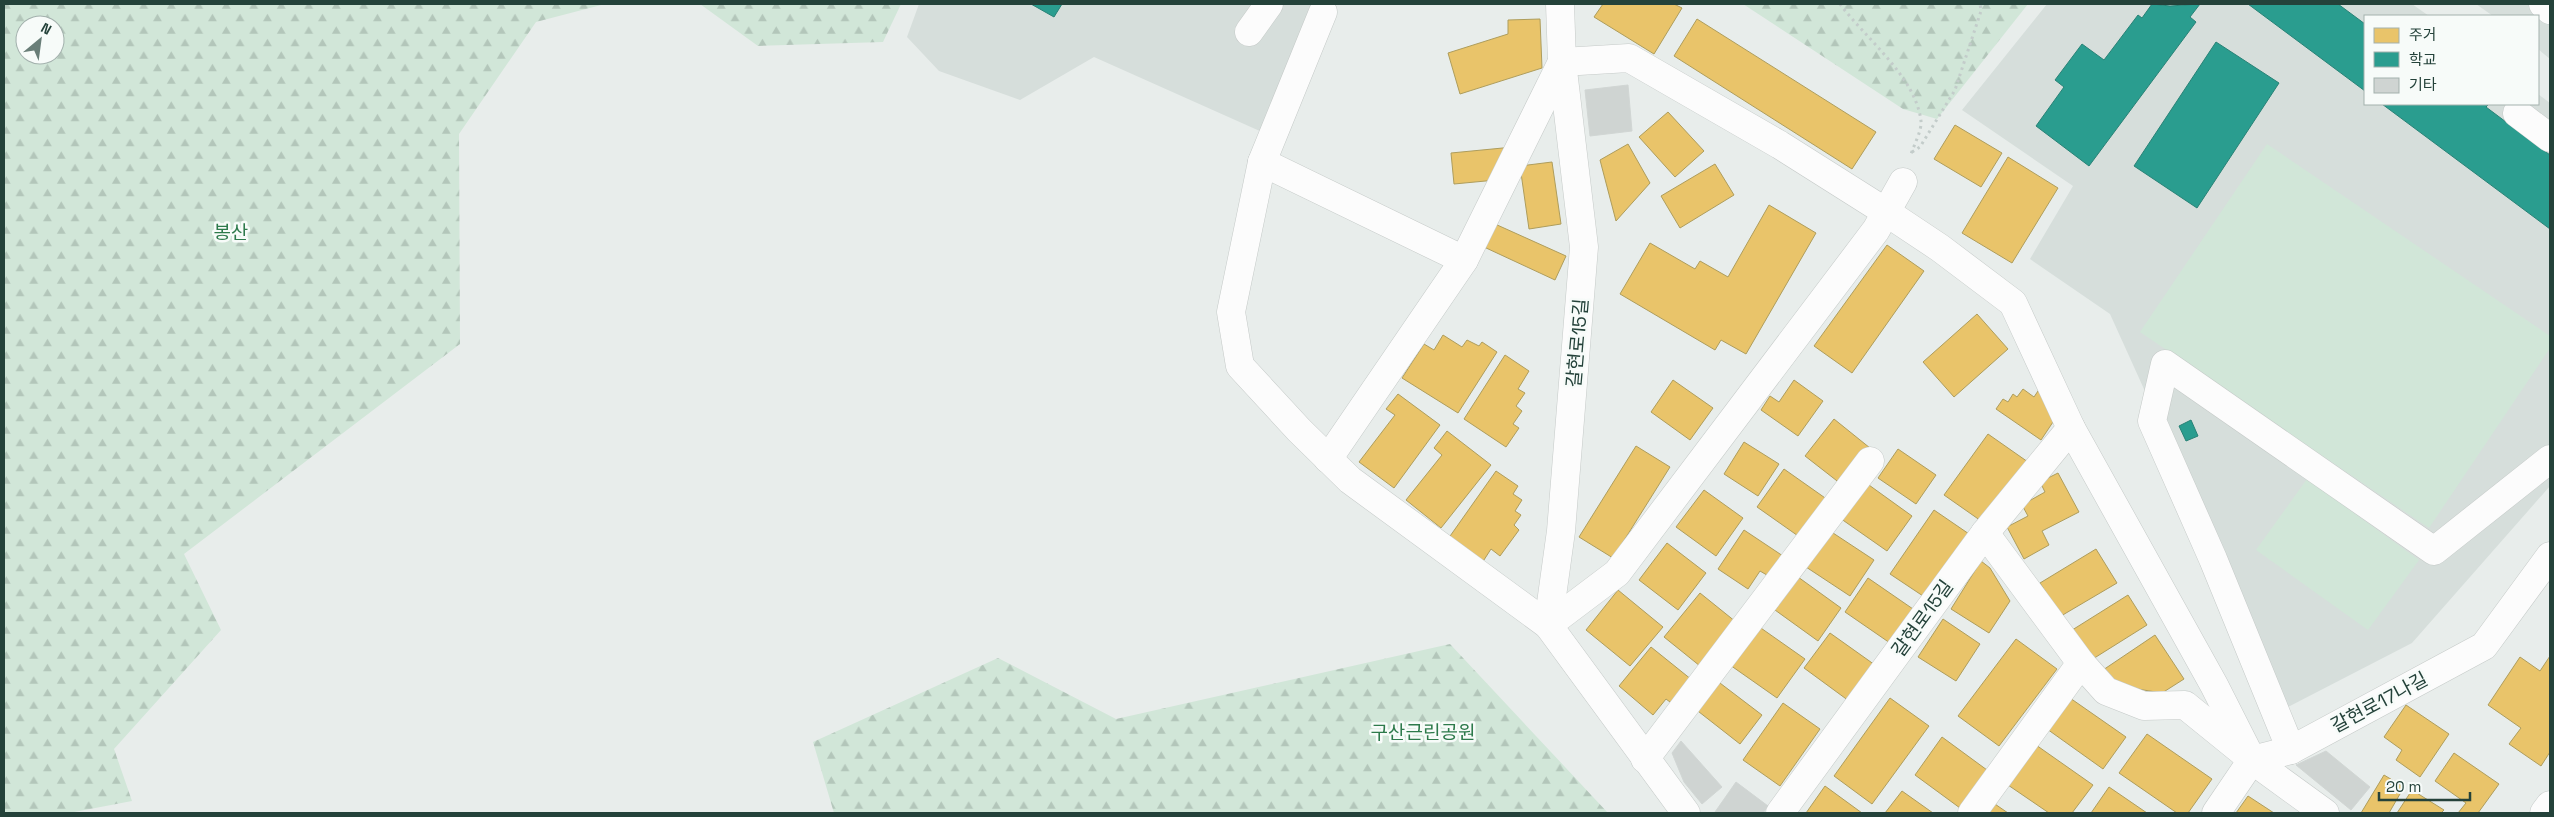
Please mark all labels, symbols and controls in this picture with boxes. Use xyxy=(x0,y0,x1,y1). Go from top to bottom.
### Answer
north arrow xyxy=(15,15,65,65)
legend xyxy=(2364,15,2539,105)
text: N xyxy=(38,18,55,39)
text: 주거 xyxy=(2409,25,2437,44)
text: 학교 xyxy=(2409,50,2437,69)
text: 기타 xyxy=(2409,75,2437,94)
park label: 봉산 xyxy=(214,220,248,245)
street label: 갈현로15길 xyxy=(1561,297,1594,389)
street label: 갈현로15길 xyxy=(1886,575,1959,662)
street label: 갈현로17나길 xyxy=(2327,667,2432,738)
park label: 구산근린공원 xyxy=(1371,720,1475,745)
scale bar xyxy=(2379,770,2470,802)
text: 20 m xyxy=(2386,777,2421,796)

